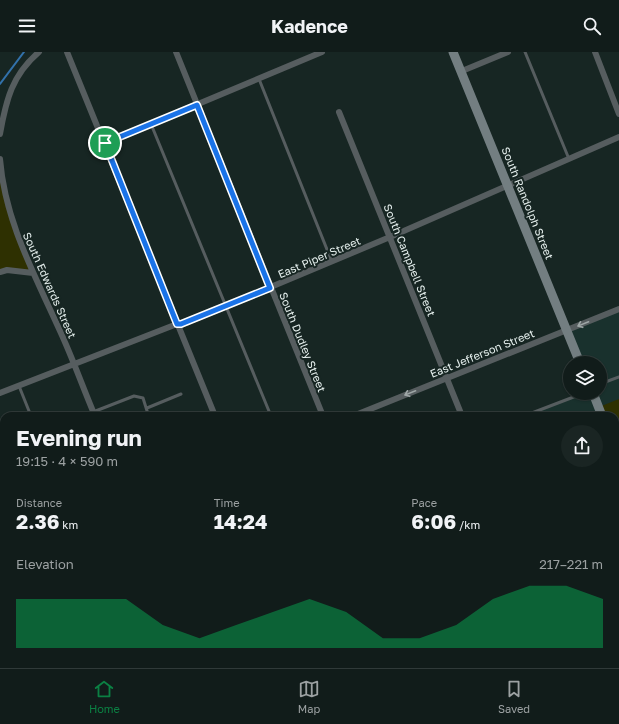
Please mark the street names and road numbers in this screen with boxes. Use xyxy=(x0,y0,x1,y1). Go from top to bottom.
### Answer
street label: South Randolph Street xyxy=(499,145,557,261)
street label: South Campbell Street xyxy=(382,202,438,318)
street label: South Edwards Street xyxy=(21,230,79,340)
street label: East Piper Street xyxy=(276,234,362,280)
street label: South Dudley Street xyxy=(277,290,329,394)
street label: East Jefferson Street xyxy=(428,326,536,380)

